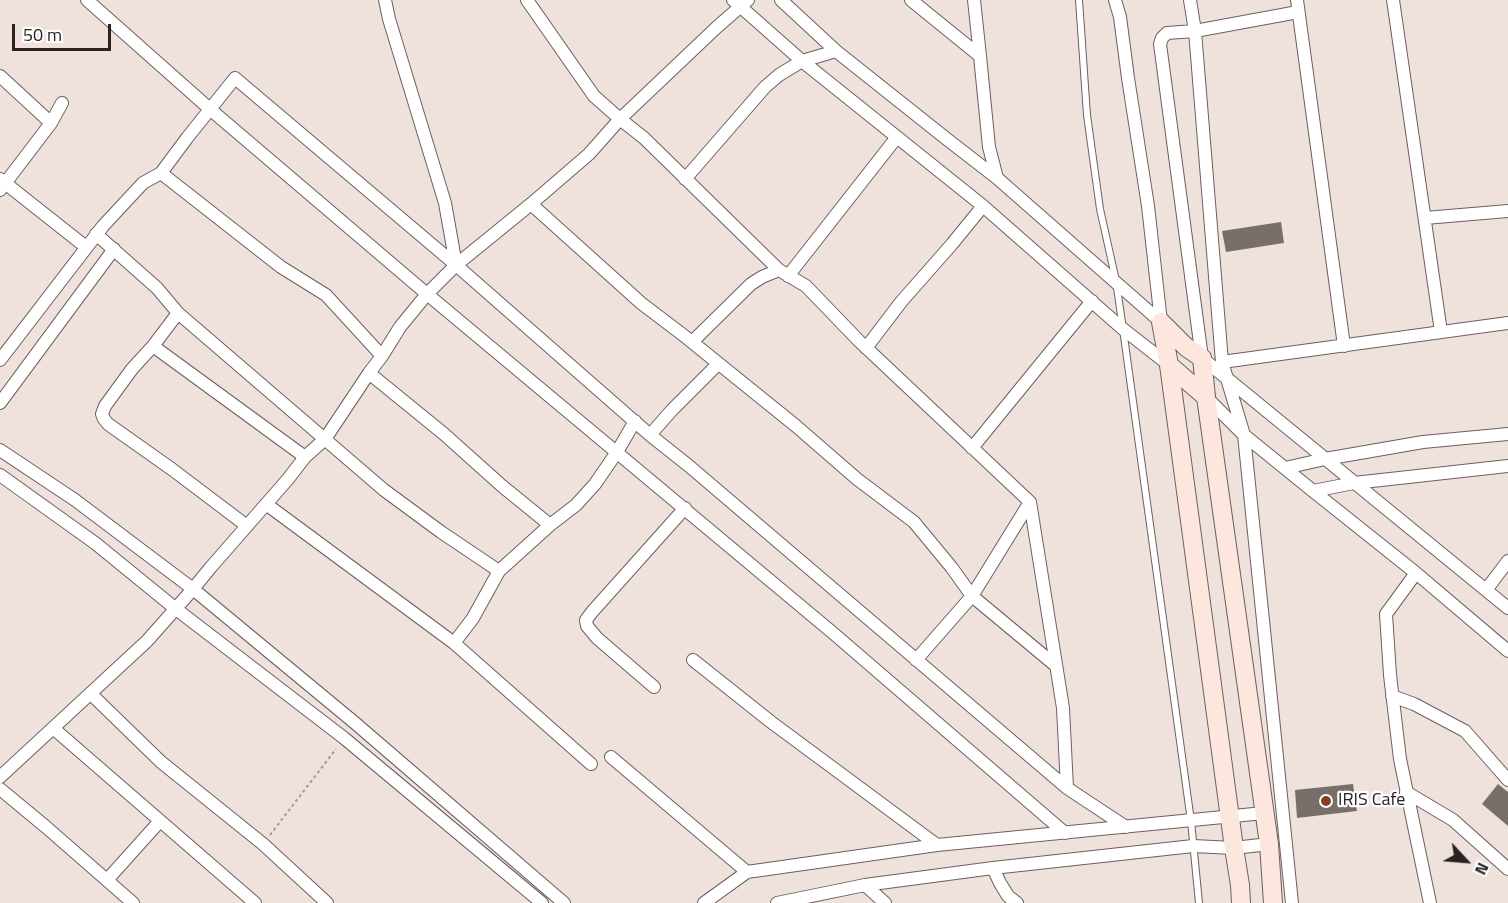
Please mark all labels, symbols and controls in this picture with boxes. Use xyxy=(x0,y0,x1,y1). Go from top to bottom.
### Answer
scale bar xyxy=(15,12,114,50)
text: 50 m xyxy=(23,21,62,48)
place label: IRIS Cafe xyxy=(1338,790,1405,812)
marker: IRIS Cafe xyxy=(1319,794,1333,808)
north arrow xyxy=(1436,831,1496,891)
text: N xyxy=(1469,859,1495,879)

